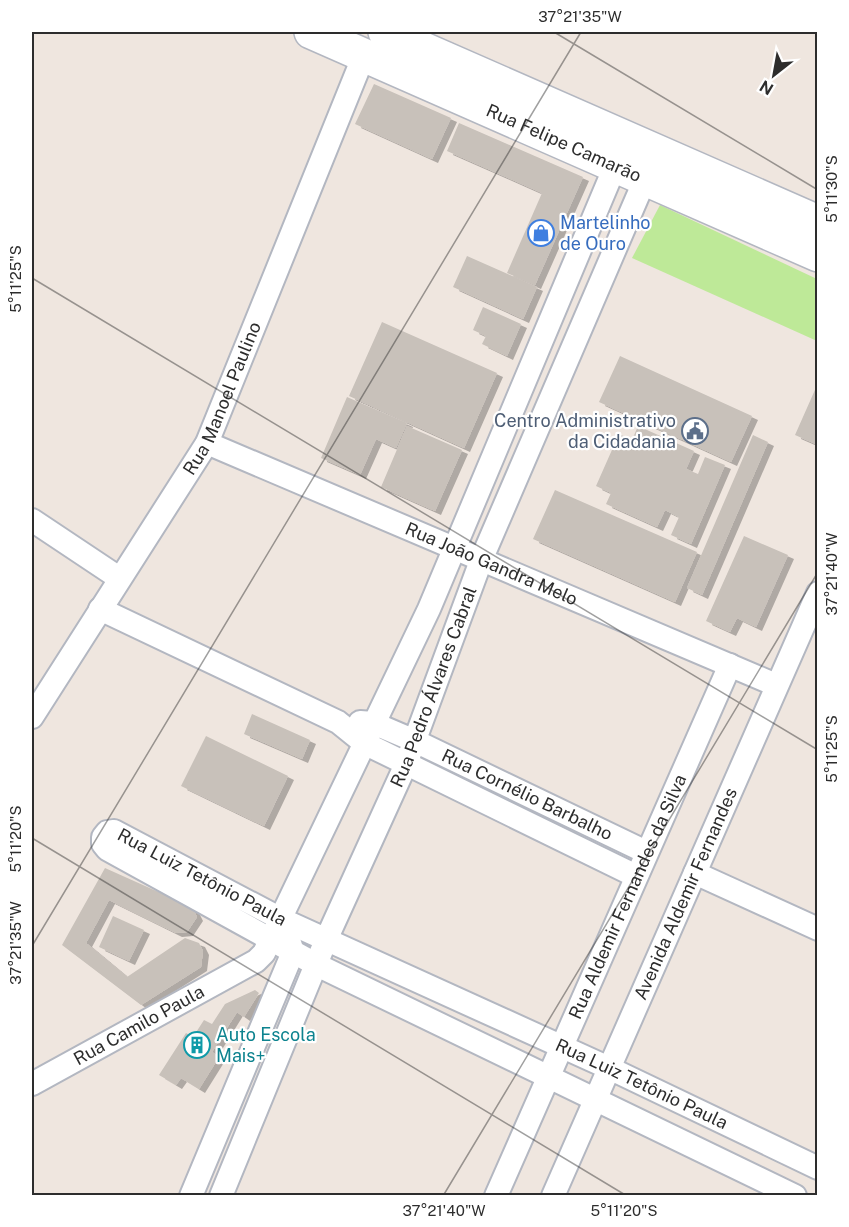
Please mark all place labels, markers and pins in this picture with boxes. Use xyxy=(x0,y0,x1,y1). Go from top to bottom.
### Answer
place label: Martelinho de Ouro xyxy=(560,212,650,254)
shop icon: Martelinho de Ouro xyxy=(526,218,556,248)
place label: Centro Administrativo da Cidadania xyxy=(494,410,676,452)
public building icon: Centro Administrativo da Cidadania xyxy=(680,416,710,446)
place label: Auto Escola Mais+ xyxy=(216,1024,316,1066)
building icon: Auto Escola Mais+ xyxy=(182,1030,212,1060)

